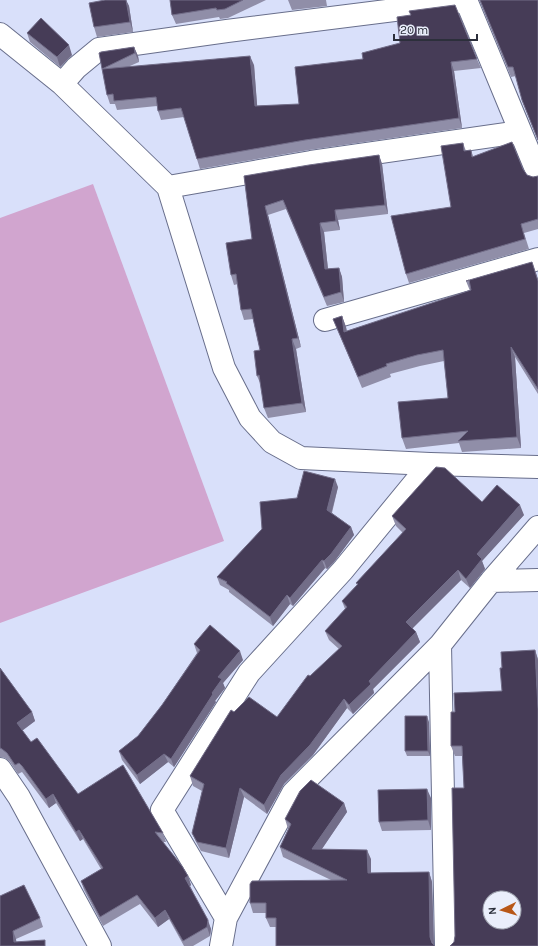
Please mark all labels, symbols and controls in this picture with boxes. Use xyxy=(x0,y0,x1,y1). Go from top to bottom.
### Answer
scale bar xyxy=(394,16,477,42)
text: 20 m xyxy=(400,23,428,37)
north arrow xyxy=(482,890,522,930)
text: N xyxy=(486,906,499,915)

